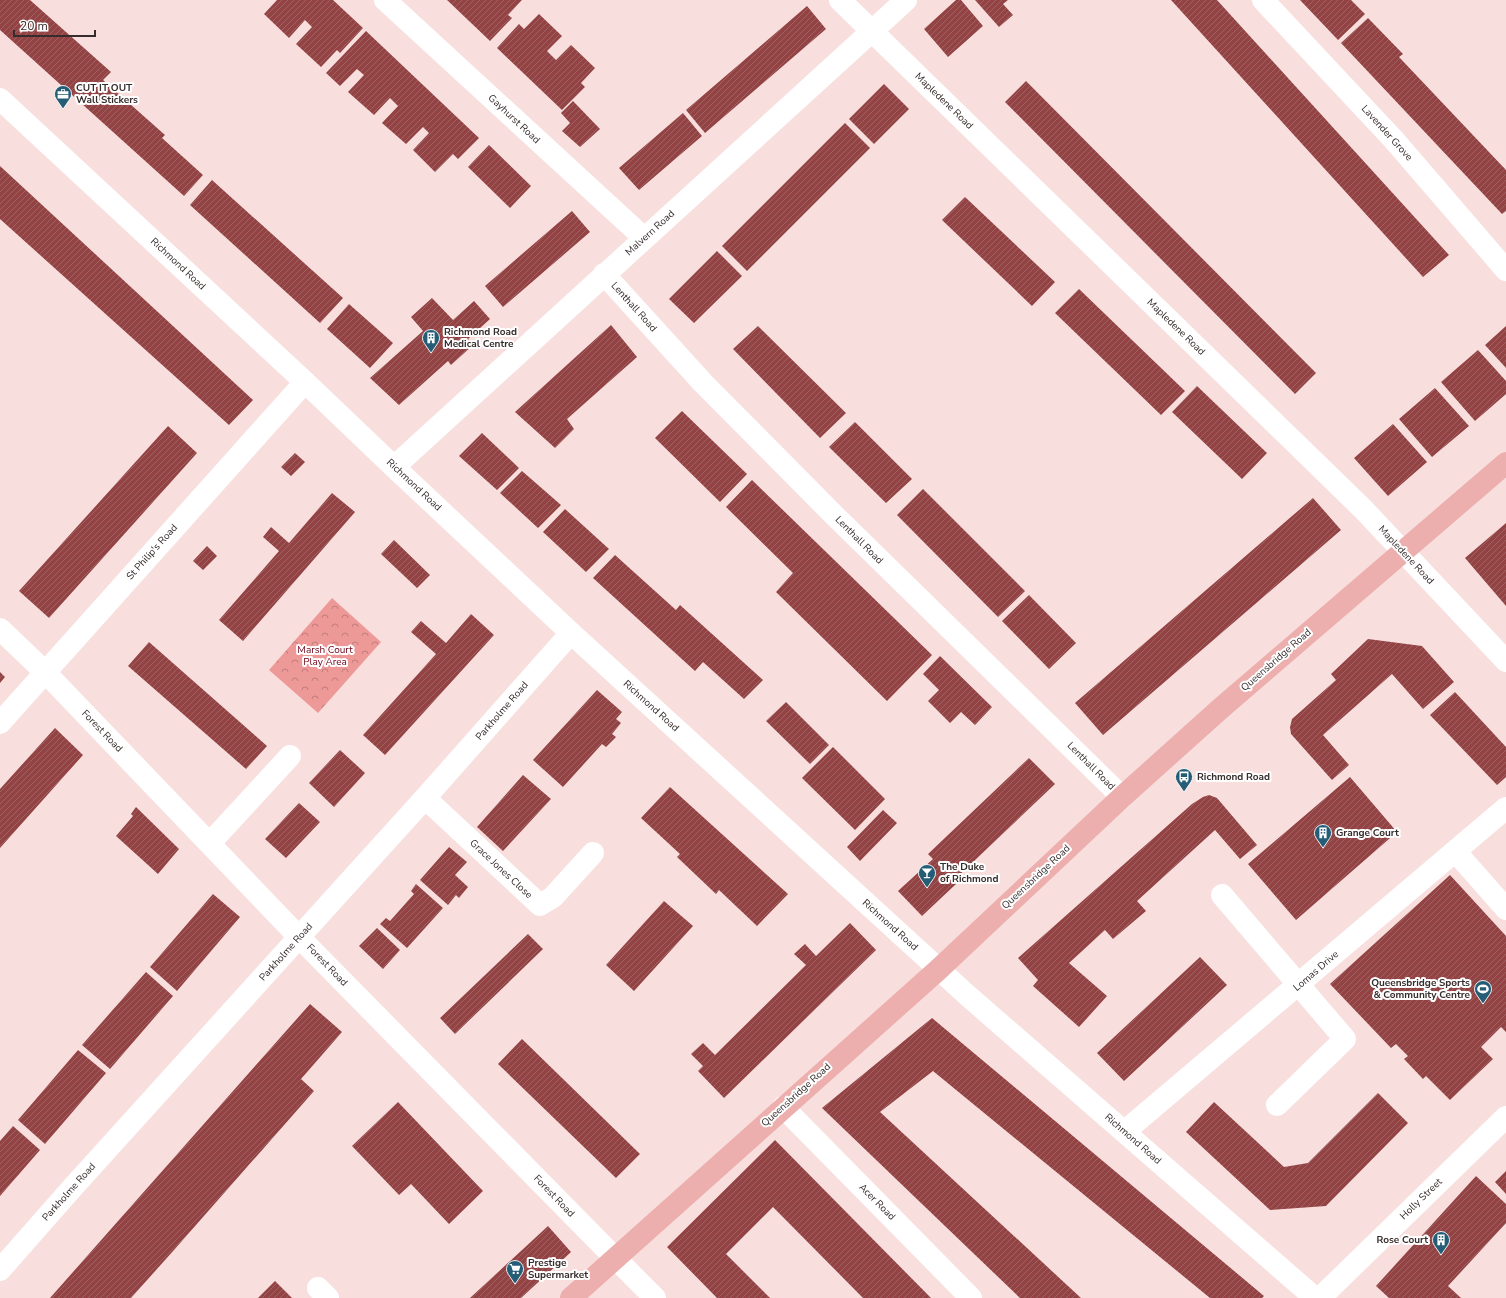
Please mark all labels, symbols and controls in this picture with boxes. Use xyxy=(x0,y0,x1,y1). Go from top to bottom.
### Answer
scale bar xyxy=(14,12,95,38)
text: 20 m xyxy=(20,18,48,34)
street label: Mapledene Road xyxy=(912,70,976,133)
place label: CUT IT OUT Wall Stickers xyxy=(76,81,138,107)
office icon: CUT IT OUT Wall Stickers xyxy=(53,84,73,109)
street label: Gayhurst Road xyxy=(485,91,543,147)
street label: Lavender Grove xyxy=(1358,102,1416,164)
street label: Malvern Road xyxy=(622,207,678,259)
street label: Richmond Road xyxy=(147,235,209,293)
street label: Lenthall Road xyxy=(608,279,660,335)
street label: Mapledene Road xyxy=(1144,296,1208,359)
place label: Richmond Road Medical Centre xyxy=(444,325,517,351)
building icon: Richmond Road Medical Centre xyxy=(421,328,441,353)
street label: Richmond Road xyxy=(383,456,445,514)
street label: Lenthall Road xyxy=(832,513,886,567)
street label: St Philip's Road xyxy=(123,521,181,583)
street label: Mapledene Road xyxy=(1375,522,1437,588)
street label: Queensbridge Road xyxy=(1238,625,1314,694)
park label: Marsh Court Play Area xyxy=(297,643,353,669)
street label: Richmond Road xyxy=(620,677,682,735)
street label: Parkholme Road xyxy=(472,678,532,743)
street label: Forest Road xyxy=(78,707,126,755)
street label: Lenthall Road xyxy=(1064,739,1118,793)
bus stop icon: Richmond Road xyxy=(1174,767,1194,792)
place label: Richmond Road xyxy=(1197,770,1270,784)
building icon: Grange Court xyxy=(1313,823,1333,848)
place label: Grange Court xyxy=(1336,826,1399,840)
street label: Grace Jones Close xyxy=(467,836,535,902)
street label: Queensbridge Road xyxy=(999,841,1073,912)
place label: The Duke of Richmond xyxy=(940,860,998,886)
bar icon: The Duke of Richmond xyxy=(917,863,937,888)
street label: Richmond Road xyxy=(859,896,921,954)
street label: Parkholme Road xyxy=(256,920,316,984)
street label: Forest Road xyxy=(303,941,351,989)
street label: Lomas Drive xyxy=(1290,947,1342,995)
place label: Queensbridge Sports & Community Centre xyxy=(1371,976,1471,1002)
sports icon: Queensbridge Sports & Community Centre xyxy=(1473,979,1493,1004)
street label: Queensbridge Road xyxy=(758,1060,834,1130)
street label: Richmond Road xyxy=(1102,1110,1164,1168)
street label: Parkholme Road xyxy=(39,1160,99,1224)
street label: Forest Road xyxy=(530,1172,578,1220)
street label: Holly Street xyxy=(1397,1175,1446,1223)
street label: Acer Road xyxy=(856,1181,899,1224)
building icon: Rose Court xyxy=(1431,1230,1451,1255)
place label: Rose Court xyxy=(1376,1233,1428,1247)
place label: Prestige Supermarket xyxy=(528,1256,588,1282)
supermarket icon: Prestige Supermarket xyxy=(505,1259,525,1284)

